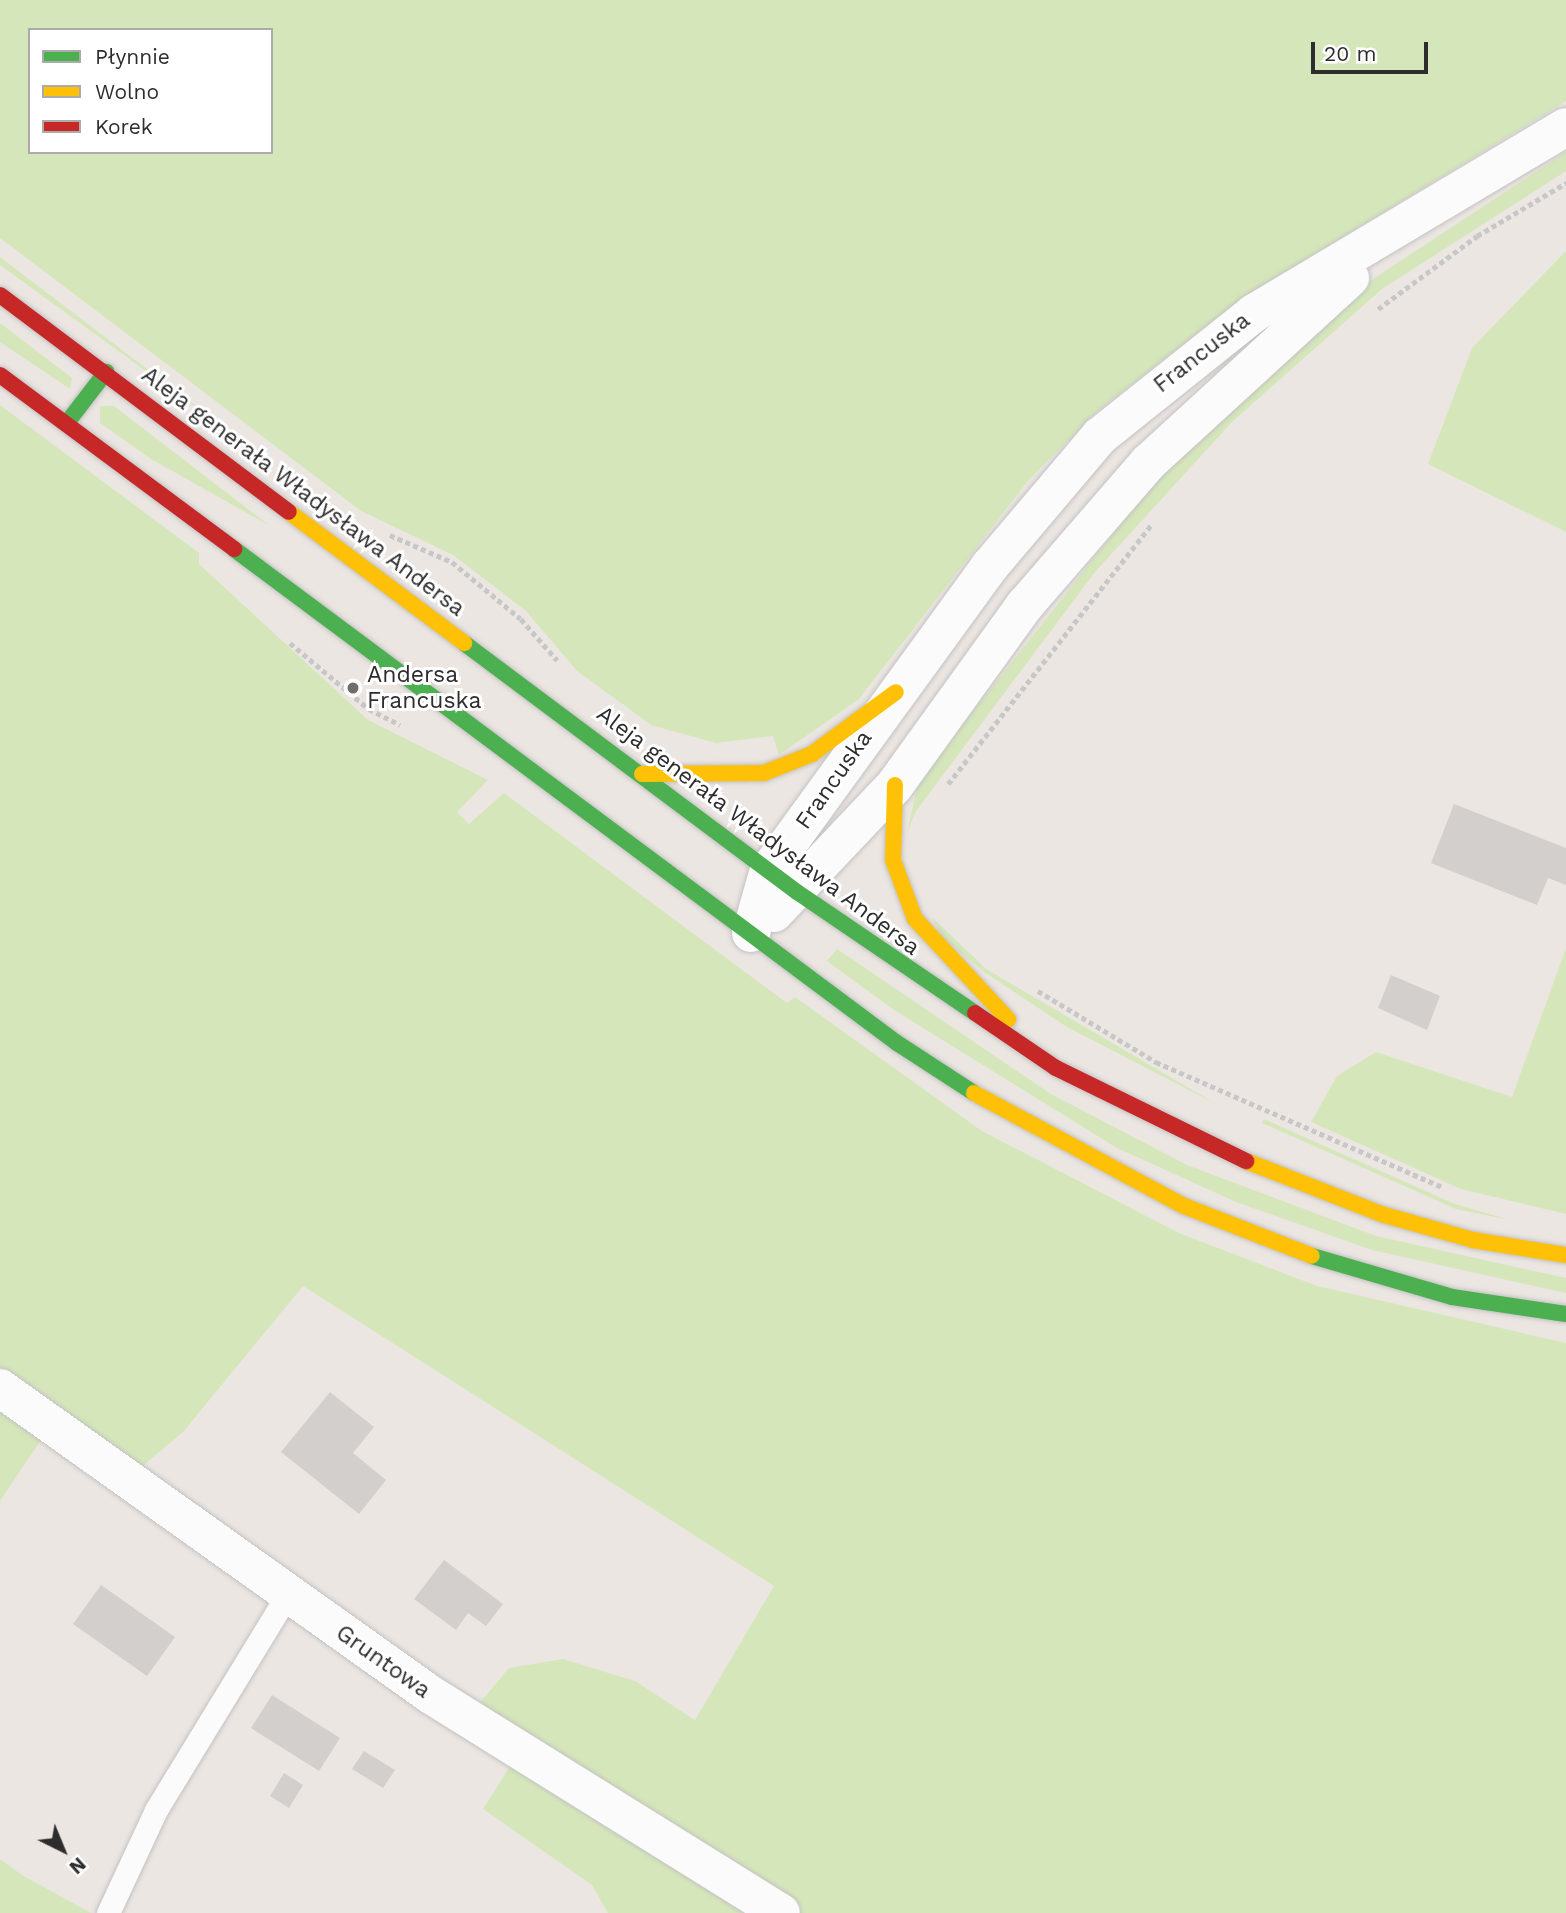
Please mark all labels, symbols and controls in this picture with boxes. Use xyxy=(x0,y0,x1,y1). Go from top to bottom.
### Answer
legend xyxy=(28,28,273,154)
scale bar xyxy=(1314,28,1431,72)
text: 20 m xyxy=(1324,41,1376,66)
text: Płynnie xyxy=(95,44,170,69)
text: Wolno xyxy=(95,79,159,104)
text: Korek xyxy=(95,114,153,139)
street label: Francuska xyxy=(1148,307,1256,399)
street label: Aleja generała Władysława Andersa xyxy=(135,360,471,624)
place label: Andersa Francuska xyxy=(367,661,481,715)
marker: Andersa Francuska xyxy=(345,680,361,696)
street label: Aleja generała Władysława Andersa xyxy=(590,699,926,963)
street label: Francuska xyxy=(790,725,878,835)
street label: Gruntowa xyxy=(330,1619,436,1705)
north arrow xyxy=(28,1815,98,1885)
text: N xyxy=(65,1853,91,1879)

